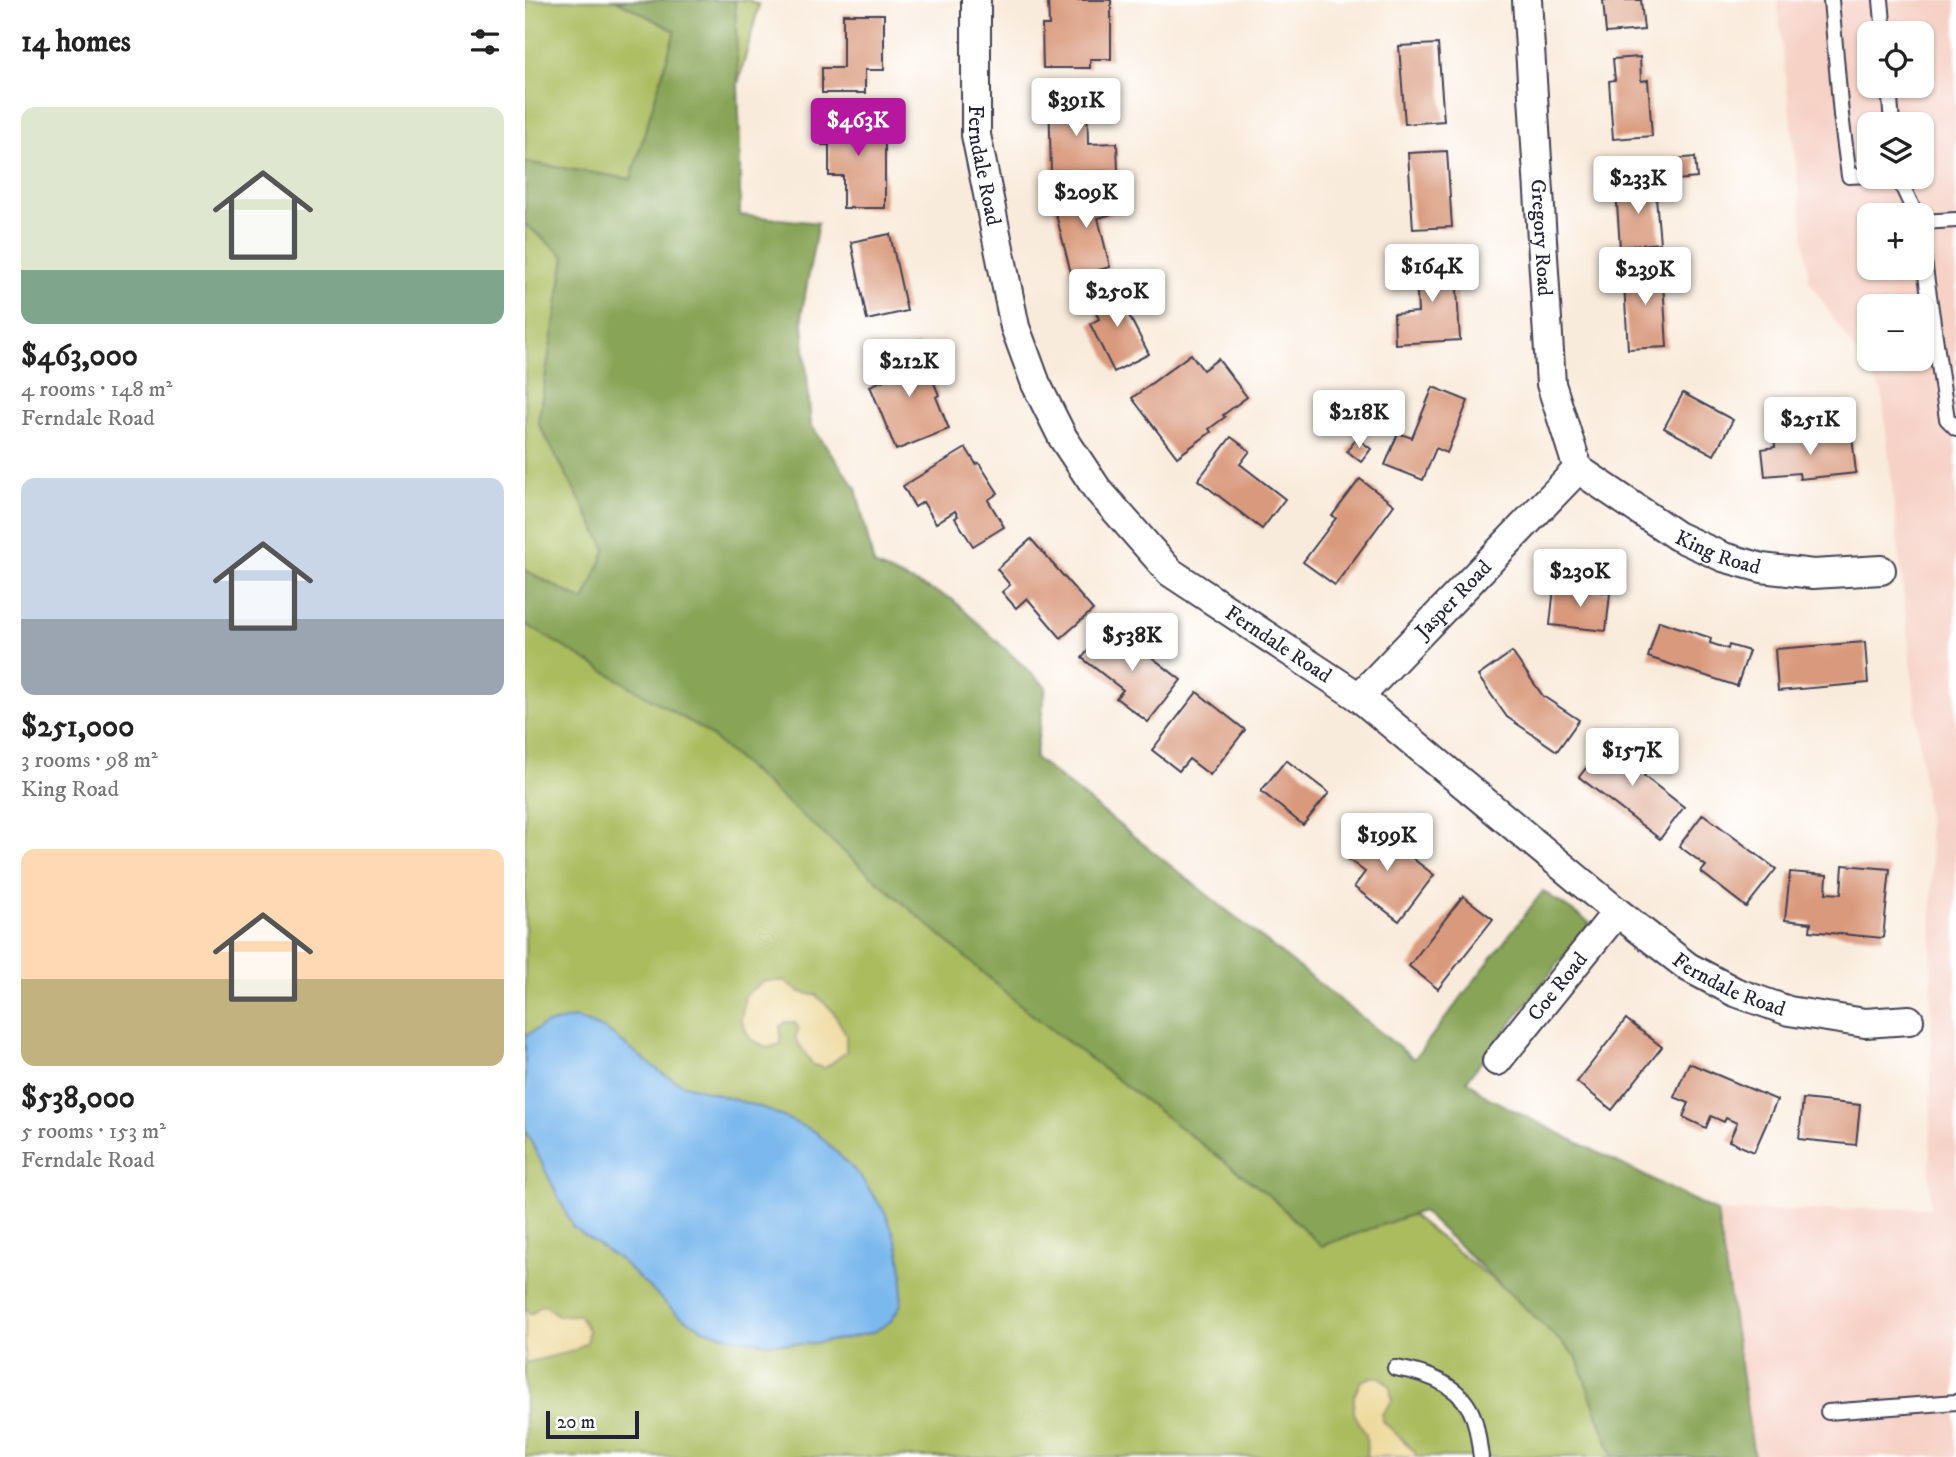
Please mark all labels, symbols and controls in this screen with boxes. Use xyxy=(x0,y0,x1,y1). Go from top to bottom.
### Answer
map controls xyxy=(1857,21,1934,371)
button: locate xyxy=(1857,21,1934,98)
icon: filters xyxy=(466,23,504,61)
text: 14 homes xyxy=(21,24,131,61)
pin: $391K xyxy=(1027,78,1125,138)
text: $391K xyxy=(1047,86,1105,115)
pin: $463K xyxy=(809,99,907,158)
street label: Ferndale Road xyxy=(962,105,1006,229)
text: $463K xyxy=(827,106,889,135)
button: layers xyxy=(1857,112,1934,189)
icon: home xyxy=(200,152,326,278)
pin: $233K xyxy=(1589,156,1687,216)
text: $233K xyxy=(1609,164,1667,193)
pin: $209K xyxy=(1037,170,1135,230)
text: $209K xyxy=(1054,178,1118,207)
street label: Gregory Road xyxy=(1524,178,1558,298)
button: + xyxy=(1857,203,1934,280)
pin: $164K xyxy=(1383,244,1481,304)
pin: $239K xyxy=(1596,247,1694,307)
text: $164K xyxy=(1401,252,1463,281)
text: $239K xyxy=(1615,255,1675,284)
pin: $250K xyxy=(1068,270,1166,329)
text: $250K xyxy=(1085,277,1149,306)
button: − xyxy=(1857,294,1934,371)
text: $463,000 xyxy=(21,338,138,375)
pin: $212K xyxy=(860,340,958,399)
text: $212K xyxy=(879,347,939,376)
text: 4 rooms · 148 m² xyxy=(21,375,173,404)
pin: $218K xyxy=(1310,391,1408,450)
text: $218K xyxy=(1329,398,1389,427)
pin: $251K xyxy=(1761,398,1859,457)
text: Ferndale Road xyxy=(21,404,155,433)
text: $251K xyxy=(1780,405,1840,434)
icon: home xyxy=(200,523,326,649)
street label: King Road xyxy=(1671,525,1764,581)
pin: $230K xyxy=(1531,550,1629,609)
street label: Jasper Road xyxy=(1409,555,1498,646)
text: $230K xyxy=(1550,557,1610,586)
street label: Ferndale Road xyxy=(1220,600,1337,689)
pin: $538K xyxy=(1083,614,1181,673)
text: $538K xyxy=(1102,621,1162,650)
text: $251,000 xyxy=(21,709,134,746)
pin: $157K xyxy=(1583,728,1681,788)
text: $157K xyxy=(1602,736,1662,765)
text: 3 rooms · 98 m² xyxy=(21,746,158,775)
text: King Road xyxy=(21,775,119,804)
pin: $199K xyxy=(1338,814,1436,873)
text: $199K xyxy=(1357,821,1417,850)
icon: home xyxy=(200,894,326,1020)
street label: Coe Road xyxy=(1522,947,1594,1027)
street label: Ferndale Road xyxy=(1667,948,1789,1023)
text: $538,000 xyxy=(21,1080,135,1117)
text: 5 rooms · 153 m² xyxy=(21,1117,166,1146)
text: Ferndale Road xyxy=(21,1146,155,1175)
scale bar xyxy=(546,1408,639,1440)
text: 20 m xyxy=(557,1411,595,1434)

